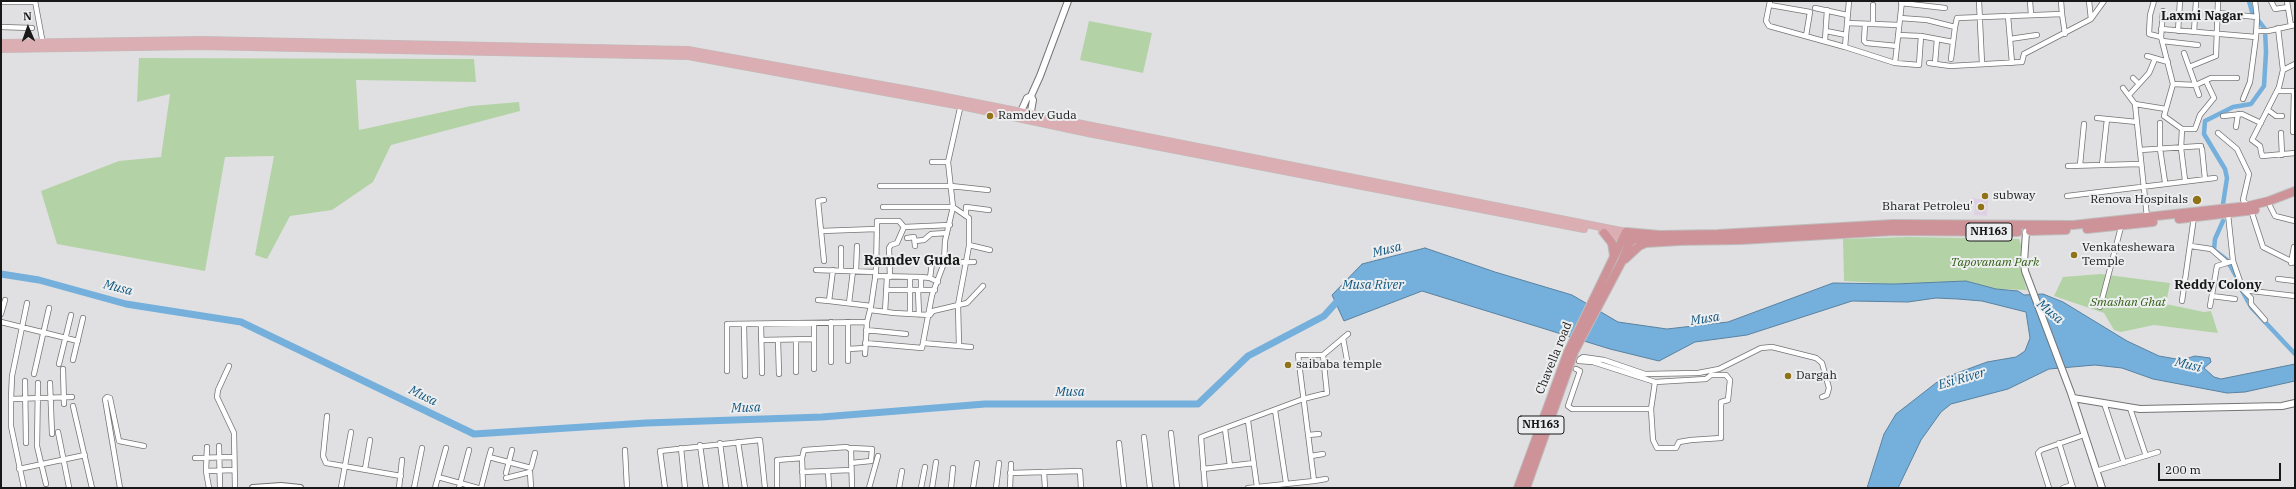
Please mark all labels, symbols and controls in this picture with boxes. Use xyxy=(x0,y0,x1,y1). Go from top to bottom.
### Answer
north arrow xyxy=(8,8,48,48)
district label: Laxmi Nagar xyxy=(2161,8,2243,24)
text: N xyxy=(23,9,32,23)
place label: Ramdev Guda xyxy=(998,109,1077,123)
marker: Ramdev Guda xyxy=(985,111,995,121)
place label: subway xyxy=(1993,189,2035,203)
marker: subway xyxy=(1980,191,1990,201)
place label: Renova Hospitals xyxy=(2090,193,2188,207)
marker: Renova Hospitals xyxy=(2191,194,2203,206)
place label: Bharat Petroleu' xyxy=(1882,200,1973,214)
marker: Bharat Petroleu' xyxy=(1976,202,1986,212)
road number: NH163 xyxy=(1966,223,2012,241)
water label: Musa xyxy=(1371,239,1403,261)
place label: Venkateshewara Temple xyxy=(2082,241,2175,269)
marker: Venkateshewara Temple xyxy=(2069,250,2079,260)
district label: Ramdev Guda xyxy=(864,253,960,269)
park label: Tapovanam Park xyxy=(1951,256,2039,270)
water label: Musa xyxy=(102,277,134,299)
water label: Musa River xyxy=(1342,277,1404,293)
district label: Reddy Colony xyxy=(2174,277,2262,293)
water label: Musa xyxy=(2034,296,2066,328)
park label: Smashan Ghat xyxy=(2090,296,2166,310)
water label: Musa xyxy=(1689,309,1721,329)
street label: Chavella road xyxy=(1533,320,1575,396)
water label: Musi xyxy=(2173,354,2203,376)
place label: saibaba temple xyxy=(1296,358,1382,372)
marker: saibaba temple xyxy=(1283,360,1293,370)
water label: Esi River xyxy=(1937,365,1987,393)
place label: Dargah xyxy=(1796,369,1837,383)
marker: Dargah xyxy=(1783,371,1793,381)
water label: Musa xyxy=(406,382,440,410)
water label: Musa xyxy=(1055,384,1085,400)
water label: Musa xyxy=(731,400,761,416)
road number: NH163 xyxy=(1518,416,1564,434)
scale bar xyxy=(2160,455,2283,481)
text: 200 m xyxy=(2165,462,2201,477)

